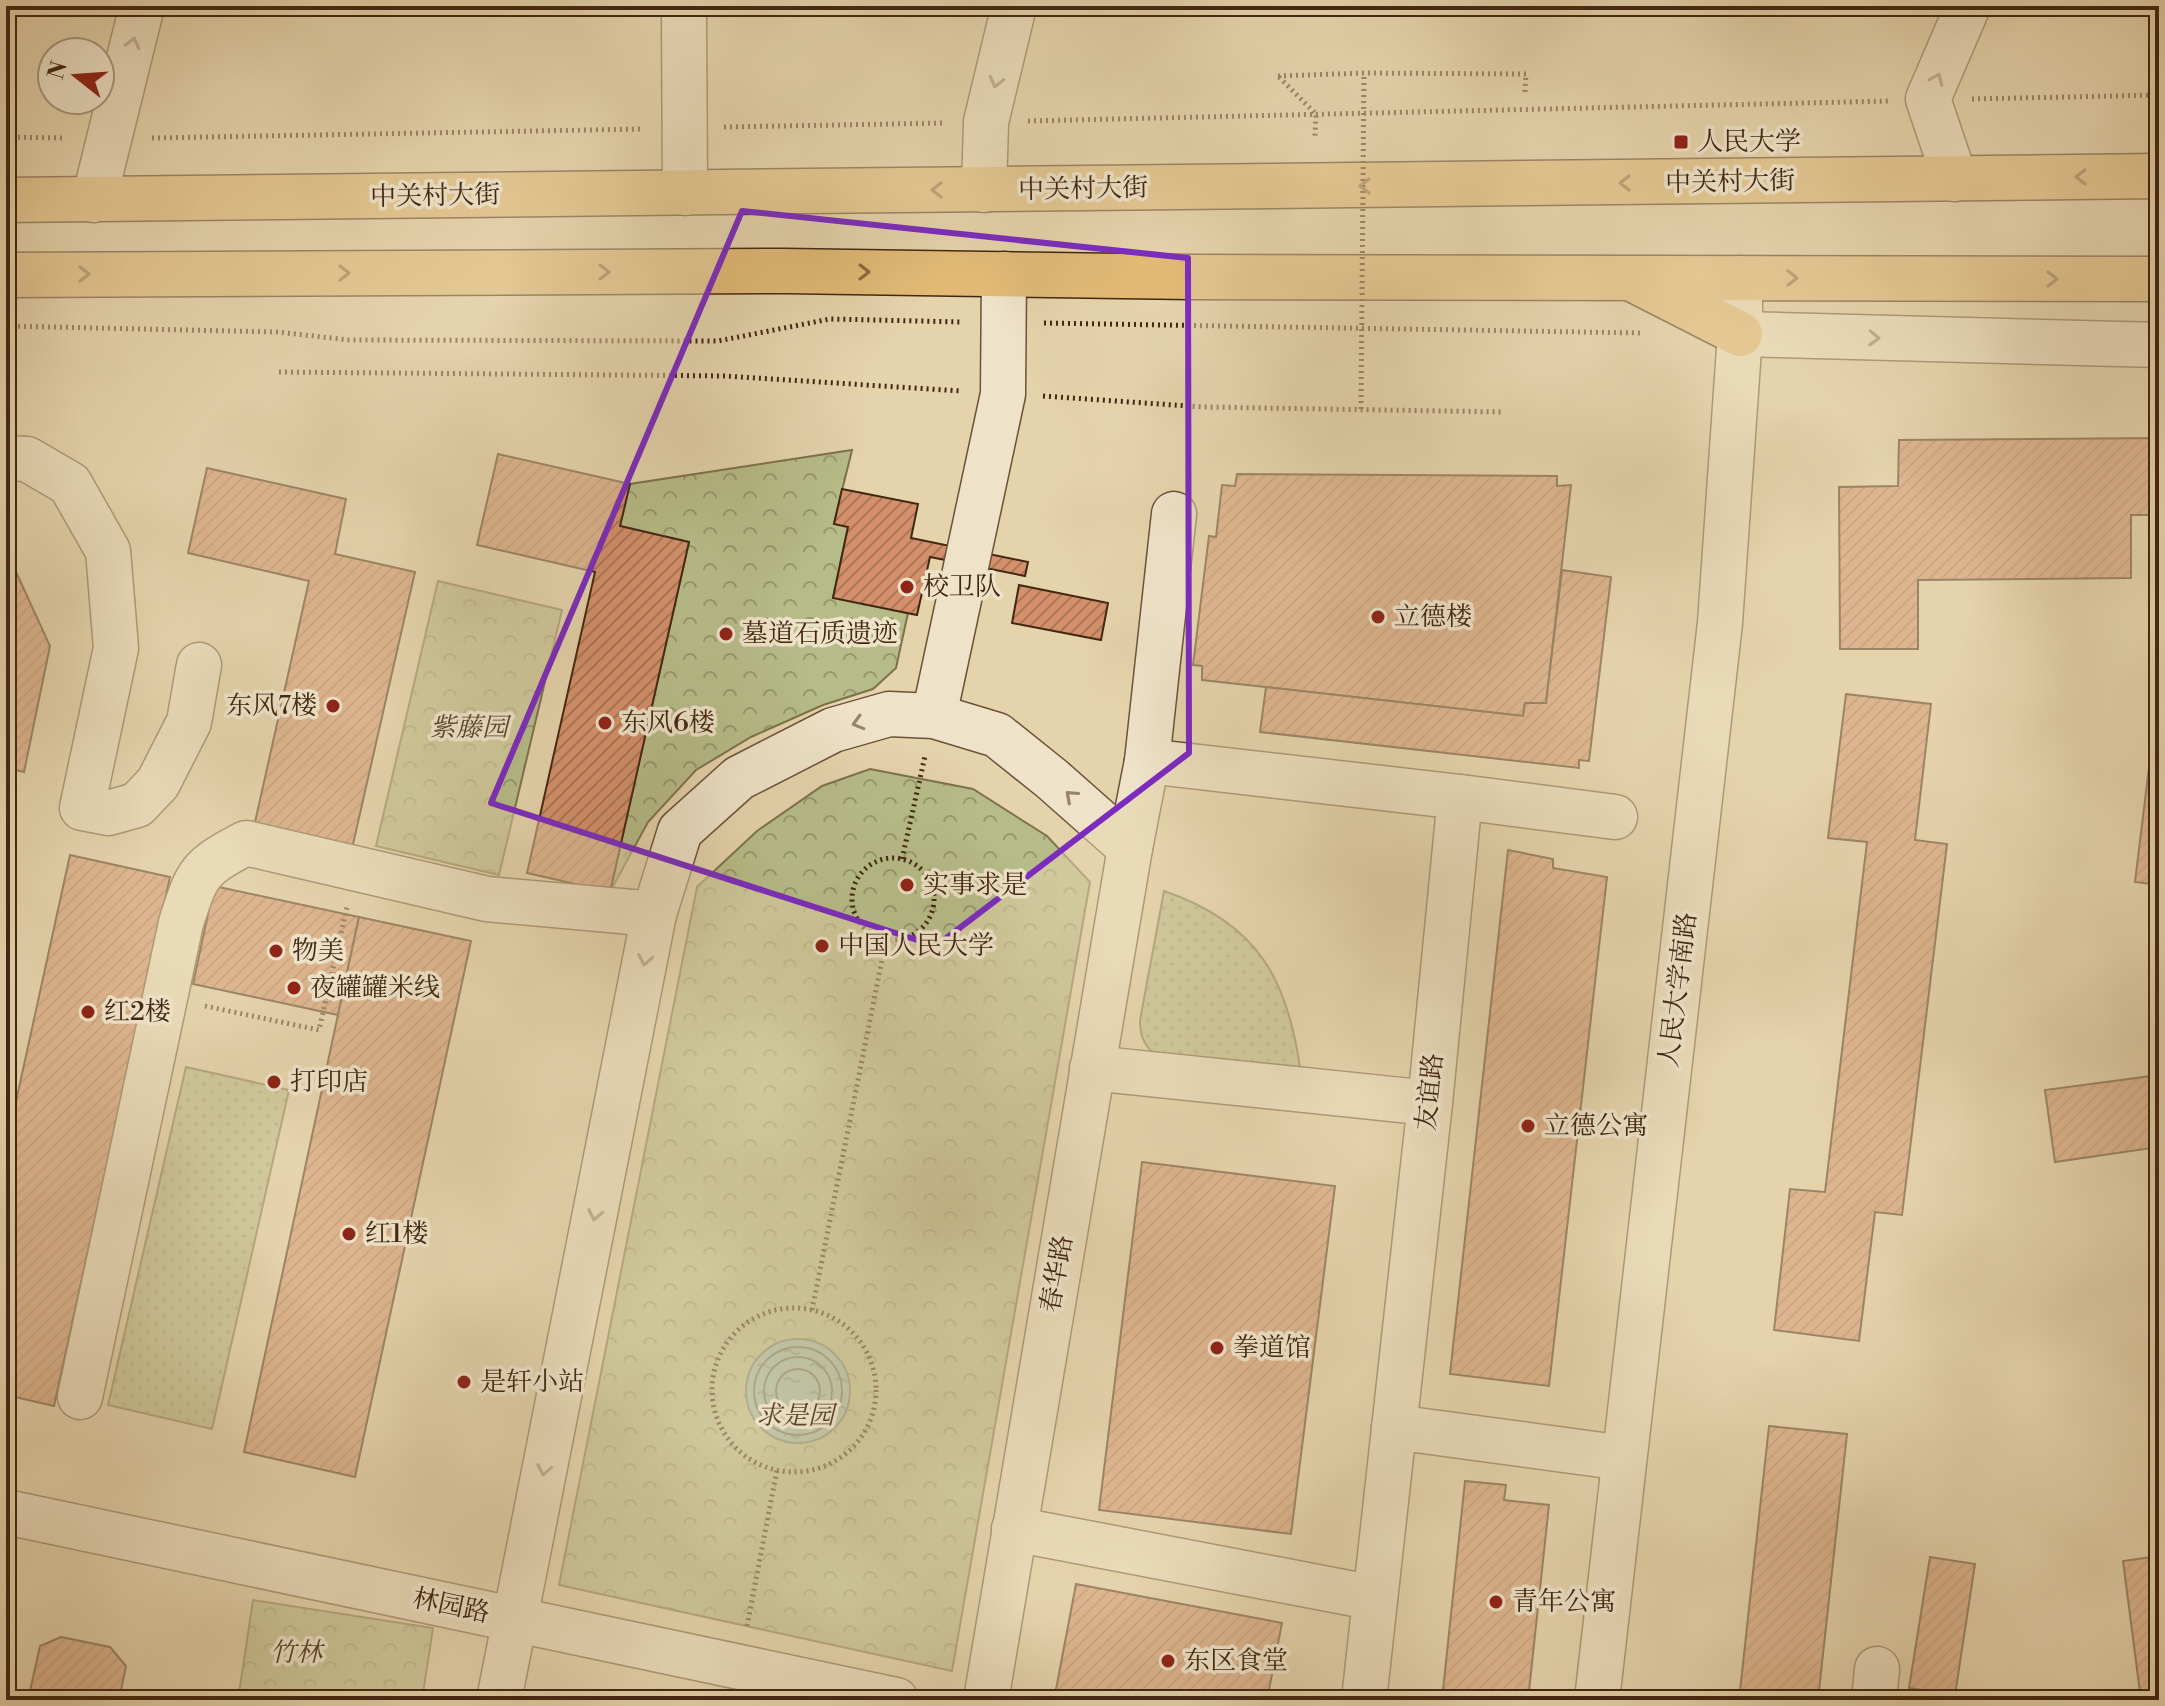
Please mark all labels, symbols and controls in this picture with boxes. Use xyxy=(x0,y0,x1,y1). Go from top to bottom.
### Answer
north arrow xyxy=(36,36,116,116)
one-way arrow xyxy=(124,36,141,50)
text: N xyxy=(43,58,74,83)
one-way arrow xyxy=(1927,73,1943,87)
one-way arrow xyxy=(988,74,1005,88)
place label: 人民大学 xyxy=(1697,126,1801,158)
marker: 人民大学 xyxy=(1672,133,1690,151)
street label: 中关村大街 xyxy=(1665,165,1795,199)
one-way arrow xyxy=(2074,168,2087,186)
street label: 中关村大街 xyxy=(1018,172,1148,206)
one-way arrow xyxy=(1618,174,1631,192)
one-way arrow xyxy=(1358,177,1371,194)
street label: 中关村大街 xyxy=(370,179,500,213)
one-way arrow xyxy=(930,182,943,199)
one-way arrow xyxy=(598,263,611,281)
one-way arrow xyxy=(338,264,351,282)
one-way arrow xyxy=(858,264,871,281)
one-way arrow xyxy=(78,265,91,283)
one-way arrow xyxy=(1786,269,1799,287)
one-way arrow xyxy=(2046,270,2059,288)
one-way arrow xyxy=(1868,329,1881,347)
place label: 校卫队 xyxy=(923,571,1001,603)
marker: 校卫队 xyxy=(898,578,916,596)
place label: 立德楼 xyxy=(1394,601,1472,633)
marker: 立德楼 xyxy=(1369,608,1387,626)
place label: 墓道石质遗迹 xyxy=(742,618,898,650)
marker: 墓道石质遗迹 xyxy=(717,625,735,643)
place label: 东风7楼 xyxy=(226,690,317,722)
marker: 东风7楼 xyxy=(324,697,342,715)
place label: 东风6楼 xyxy=(621,707,715,739)
park label: 紫藤园 xyxy=(430,712,512,744)
marker: 东风6楼 xyxy=(596,714,614,732)
one-way arrow xyxy=(851,714,865,730)
one-way arrow xyxy=(1066,792,1081,806)
place label: 实事求是 xyxy=(923,869,1027,901)
marker: 实事求是 xyxy=(898,876,916,894)
street label: 人民大学南路 xyxy=(1653,911,1703,1069)
place label: 中国人民大学 xyxy=(838,930,994,962)
place label: 物美 xyxy=(292,935,344,967)
marker: 中国人民大学 xyxy=(813,937,831,955)
marker: 物美 xyxy=(267,942,285,960)
one-way arrow xyxy=(637,952,654,966)
place label: 夜罐罐米线 xyxy=(310,972,440,1004)
marker: 夜罐罐米线 xyxy=(285,979,303,997)
place label: 红2楼 xyxy=(104,996,171,1028)
marker: 红2楼 xyxy=(79,1003,97,1021)
street label: 友谊路 xyxy=(1410,1052,1450,1132)
place label: 打印店 xyxy=(290,1066,368,1098)
marker: 打印店 xyxy=(265,1073,283,1091)
place label: 立德公寓 xyxy=(1544,1110,1648,1142)
marker: 立德公寓 xyxy=(1519,1117,1537,1135)
one-way arrow xyxy=(587,1208,604,1221)
place label: 红1楼 xyxy=(365,1218,428,1250)
marker: 红1楼 xyxy=(340,1225,358,1243)
street label: 春华路 xyxy=(1034,1233,1080,1315)
place label: 拳道馆 xyxy=(1233,1332,1311,1364)
marker: 拳道馆 xyxy=(1208,1339,1226,1357)
place label: 是轩小站 xyxy=(480,1366,584,1398)
marker: 是轩小站 xyxy=(455,1373,473,1391)
park label: 求是园 xyxy=(756,1400,838,1432)
one-way arrow xyxy=(536,1462,553,1476)
street label: 林园路 xyxy=(410,1582,492,1630)
place label: 青年公寓 xyxy=(1512,1586,1616,1618)
marker: 青年公寓 xyxy=(1487,1593,1505,1611)
park label: 竹林 xyxy=(270,1637,326,1669)
place label: 东区食堂 xyxy=(1184,1645,1288,1677)
marker: 东区食堂 xyxy=(1159,1652,1177,1670)

